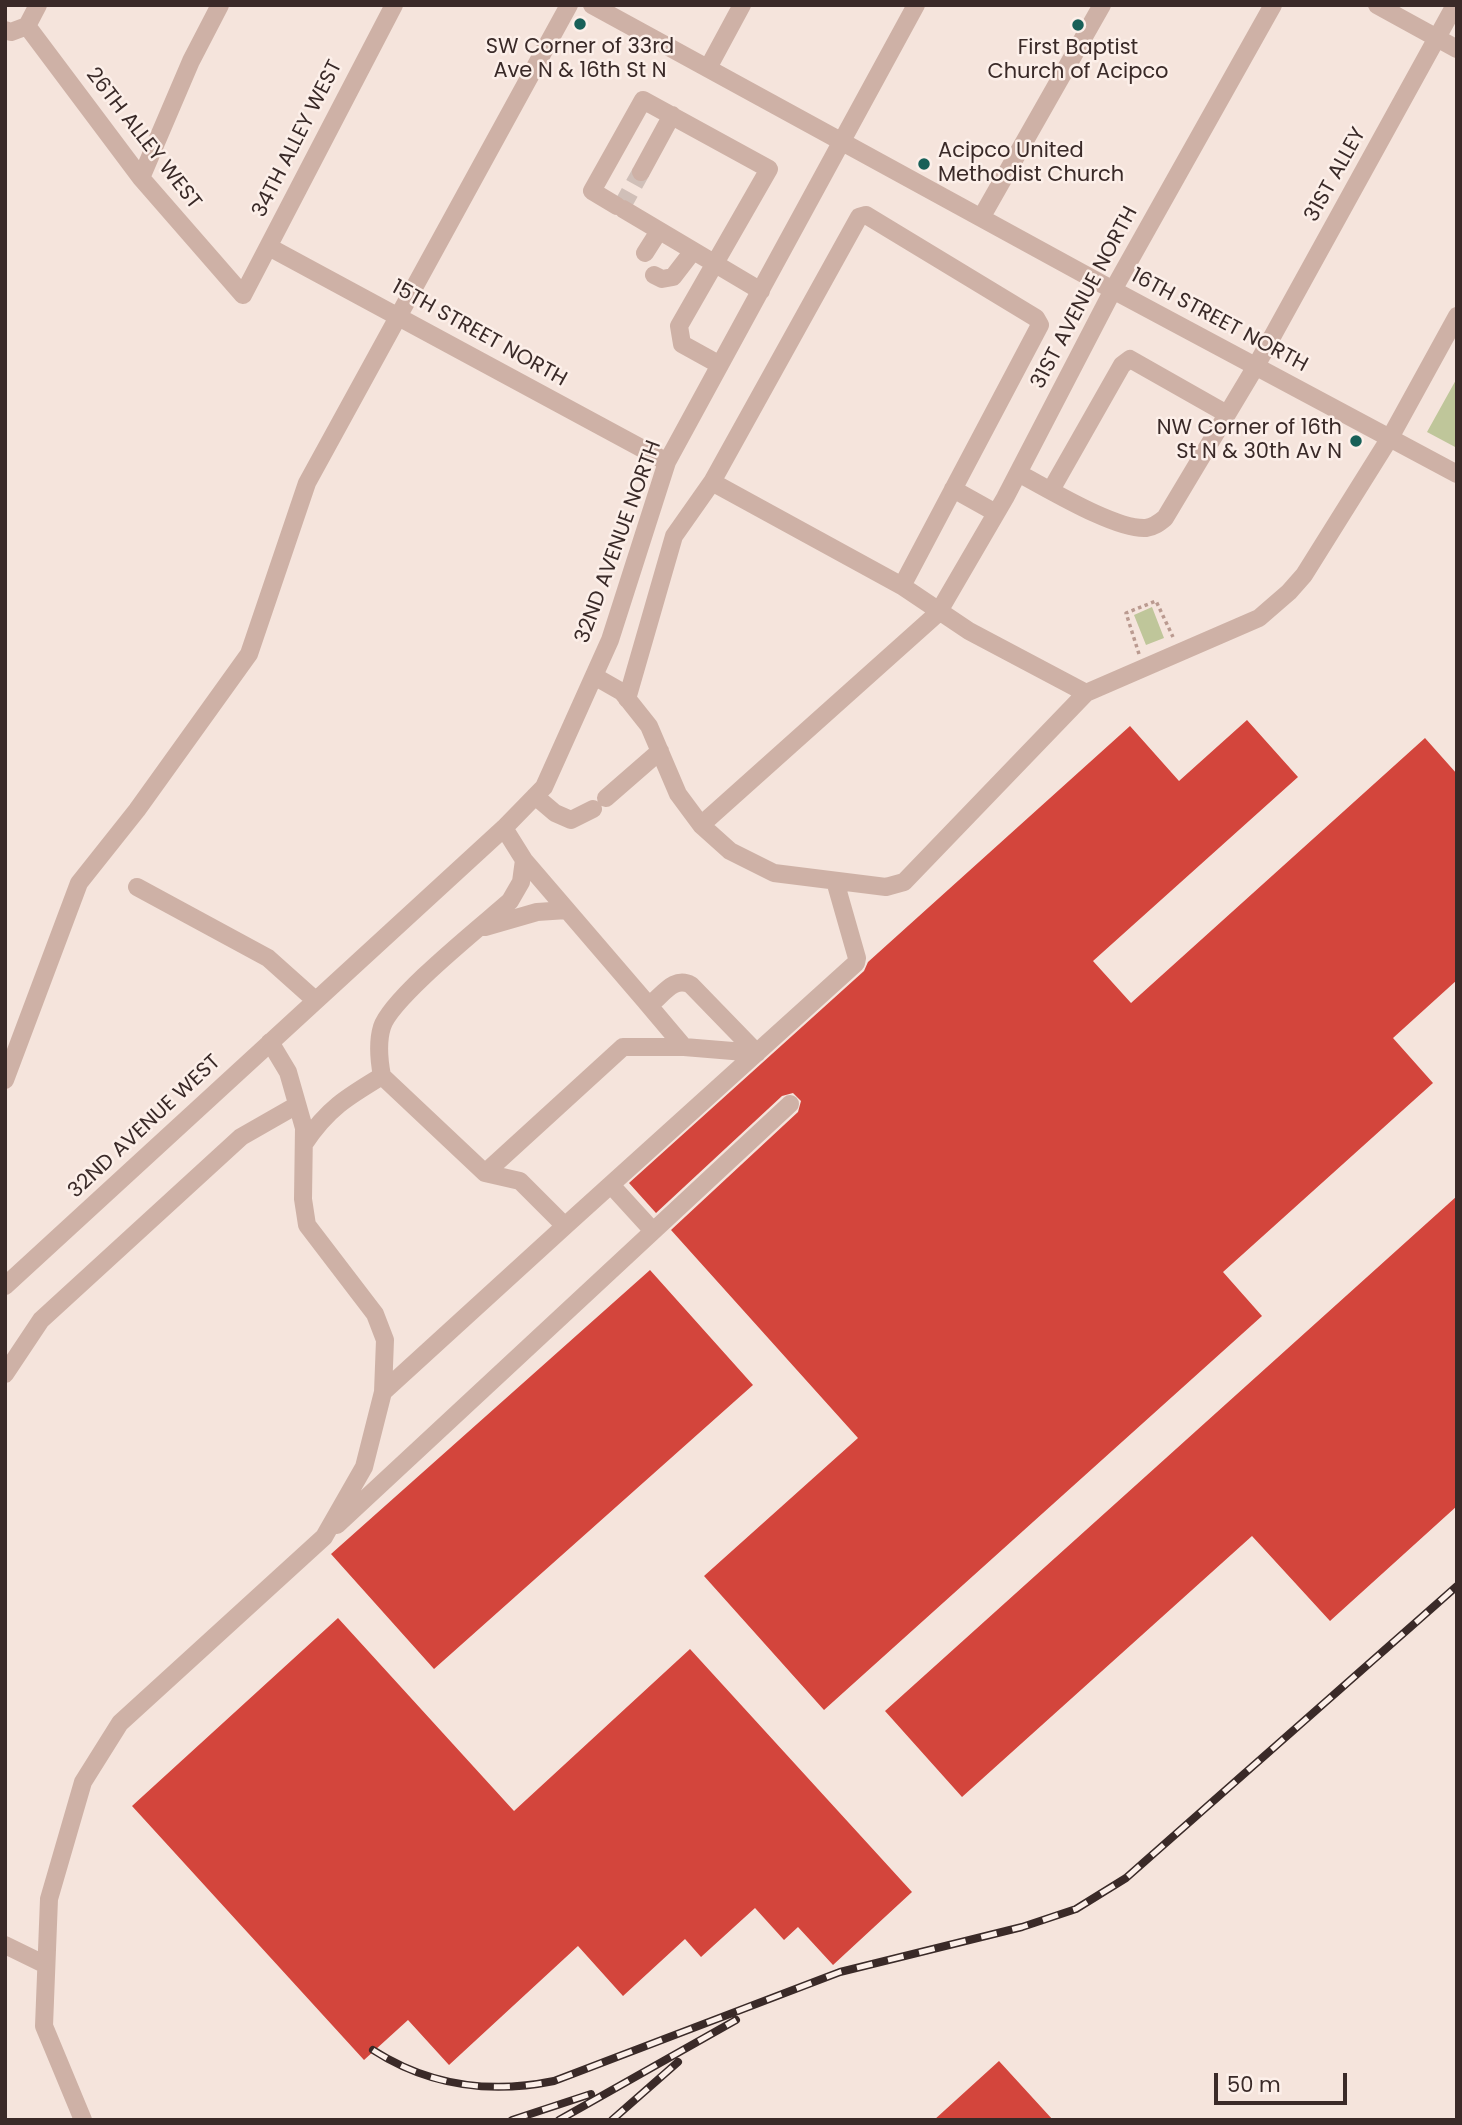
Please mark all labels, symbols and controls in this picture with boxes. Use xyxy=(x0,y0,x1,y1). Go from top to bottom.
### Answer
marker: SW Corner of 33rd Ave N & 16th St N xyxy=(572,16,588,32)
marker: First Baptist Church of Acipco xyxy=(1070,17,1086,33)
place label: SW Corner of 33rd Ave N & 16th St N xyxy=(486,35,674,85)
place label: First Baptist Church of Acipco xyxy=(987,36,1169,86)
street label: 34TH ALLEY WEST xyxy=(248,56,348,222)
street label: 26TH ALLEY WEST xyxy=(80,63,206,215)
street label: 31ST ALLEY xyxy=(1300,124,1372,226)
place label: Acipco United Methodist Church xyxy=(938,139,1124,189)
marker: Acipco United Methodist Church xyxy=(916,156,932,172)
street label: 31ST AVENUE NORTH xyxy=(1026,203,1144,393)
street label: 16TH STREET NORTH xyxy=(1126,264,1312,378)
street label: 15TH STREET NORTH xyxy=(387,275,571,393)
place label: NW Corner of 16th St N & 30th Av N xyxy=(1157,416,1342,466)
marker: NW Corner of 16th St N & 30th Av N xyxy=(1348,433,1364,449)
street label: 32ND AVENUE NORTH xyxy=(571,437,667,647)
street label: 32ND AVENUE WEST xyxy=(64,1050,226,1204)
scale bar xyxy=(1217,2058,1350,2102)
text: 50 m xyxy=(1227,2070,1281,2099)

